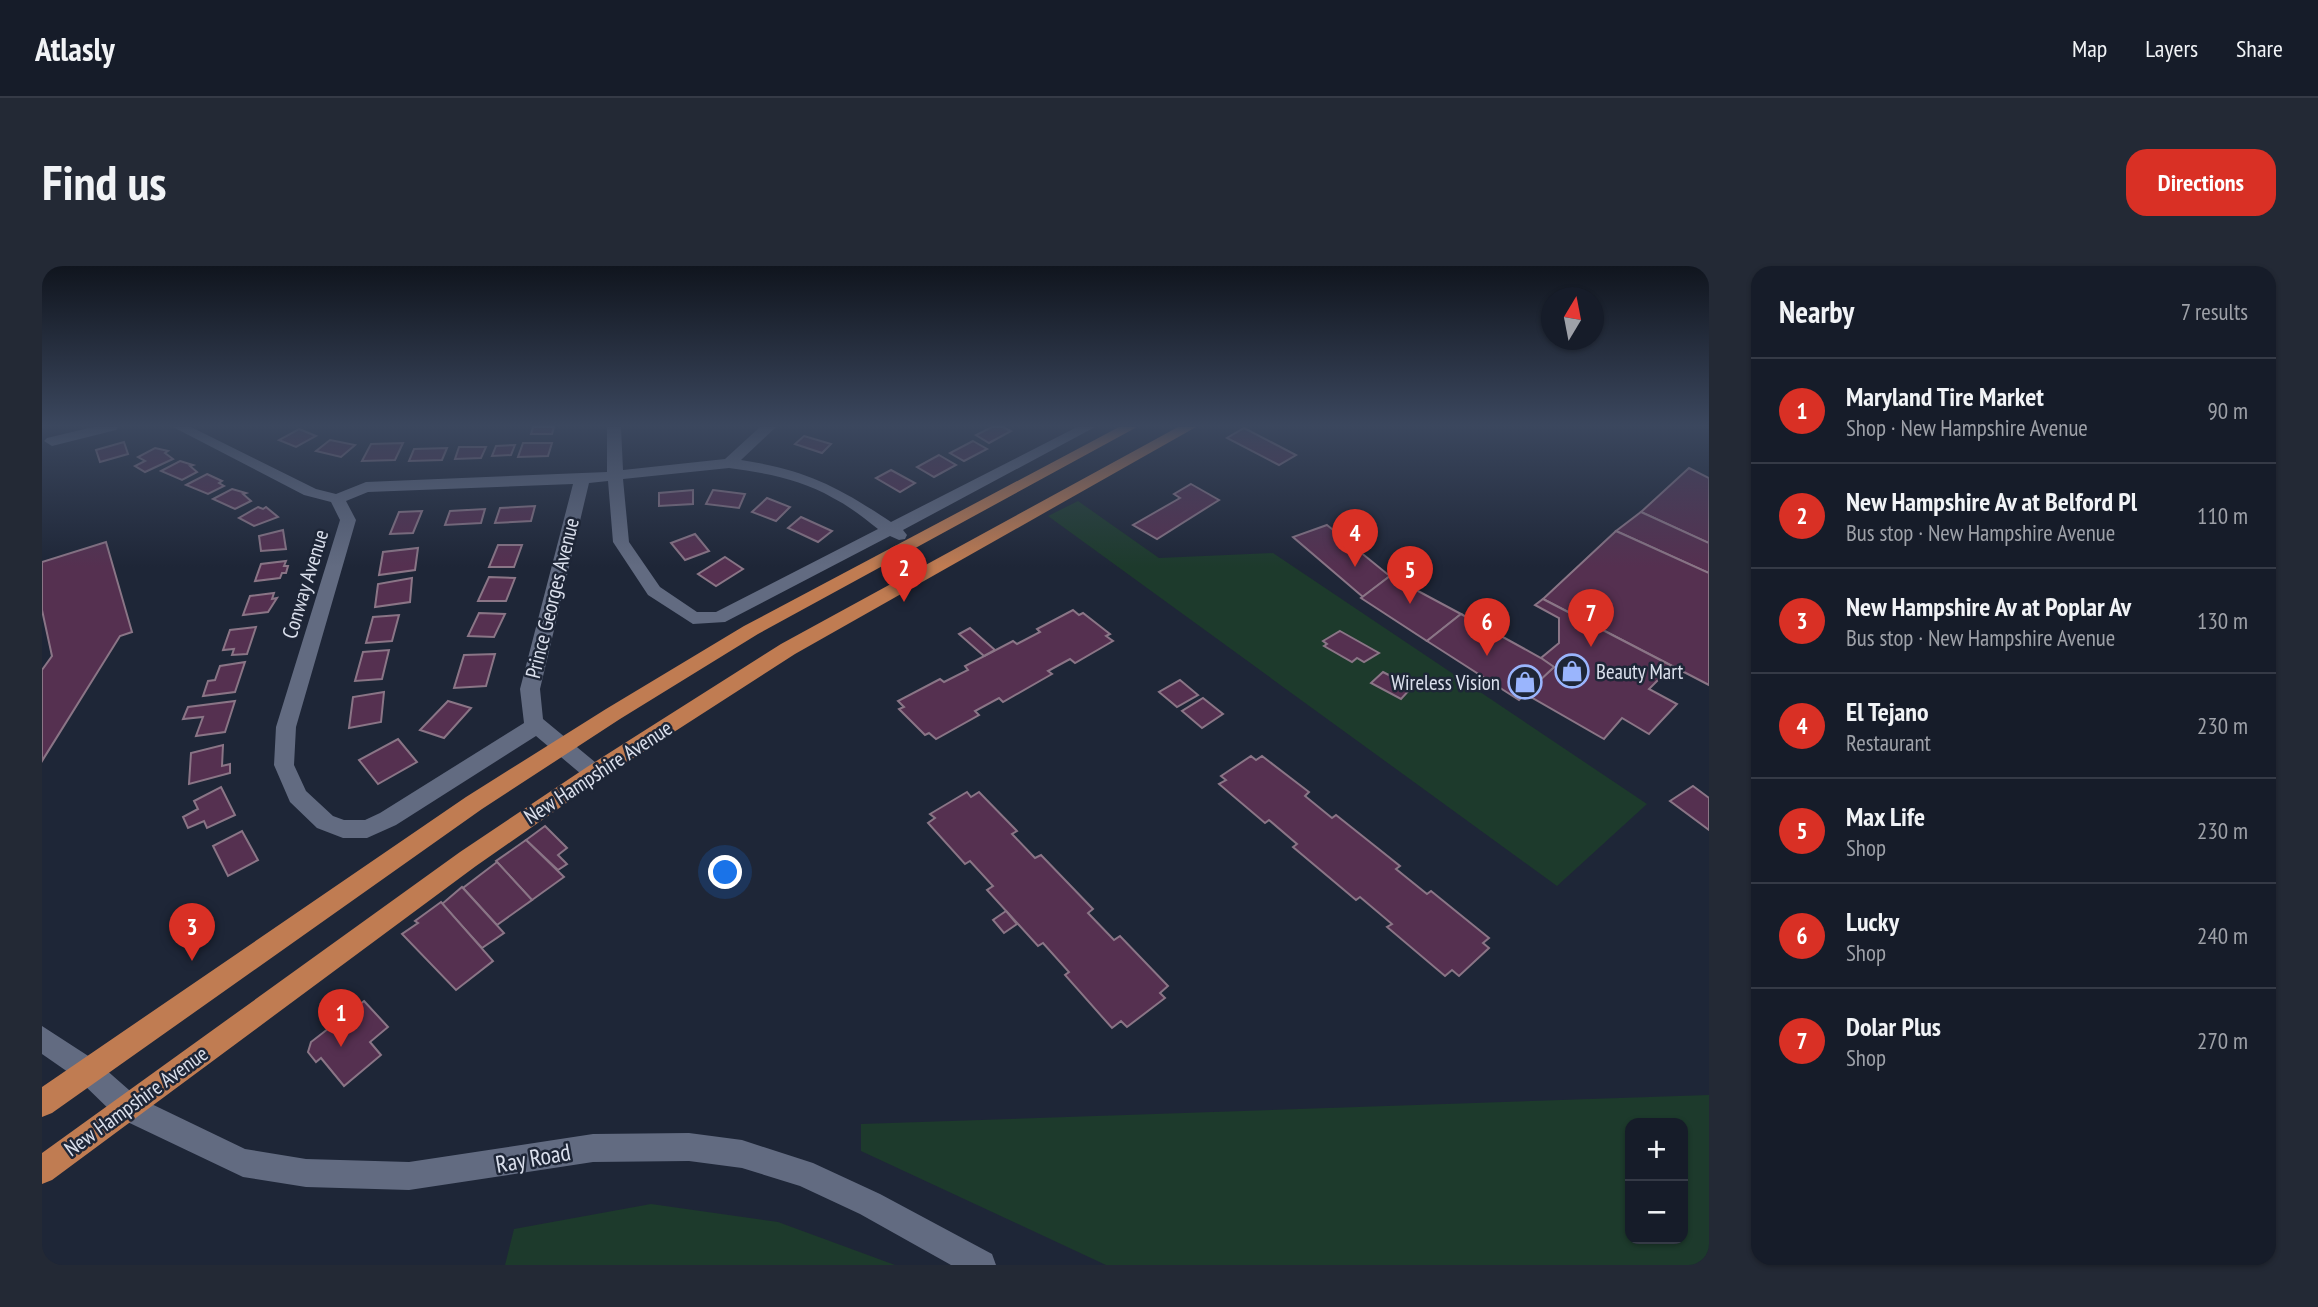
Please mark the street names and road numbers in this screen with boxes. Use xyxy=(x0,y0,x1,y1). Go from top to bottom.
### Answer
street label: Prince Georges Avenue xyxy=(519,515,585,681)
street label: Conway Avenue xyxy=(276,526,334,642)
street label: New Hampshire Avenue xyxy=(519,714,677,830)
street label: New Hampshire Avenue xyxy=(59,1040,213,1162)
street label: Ray Road xyxy=(493,1136,573,1180)

